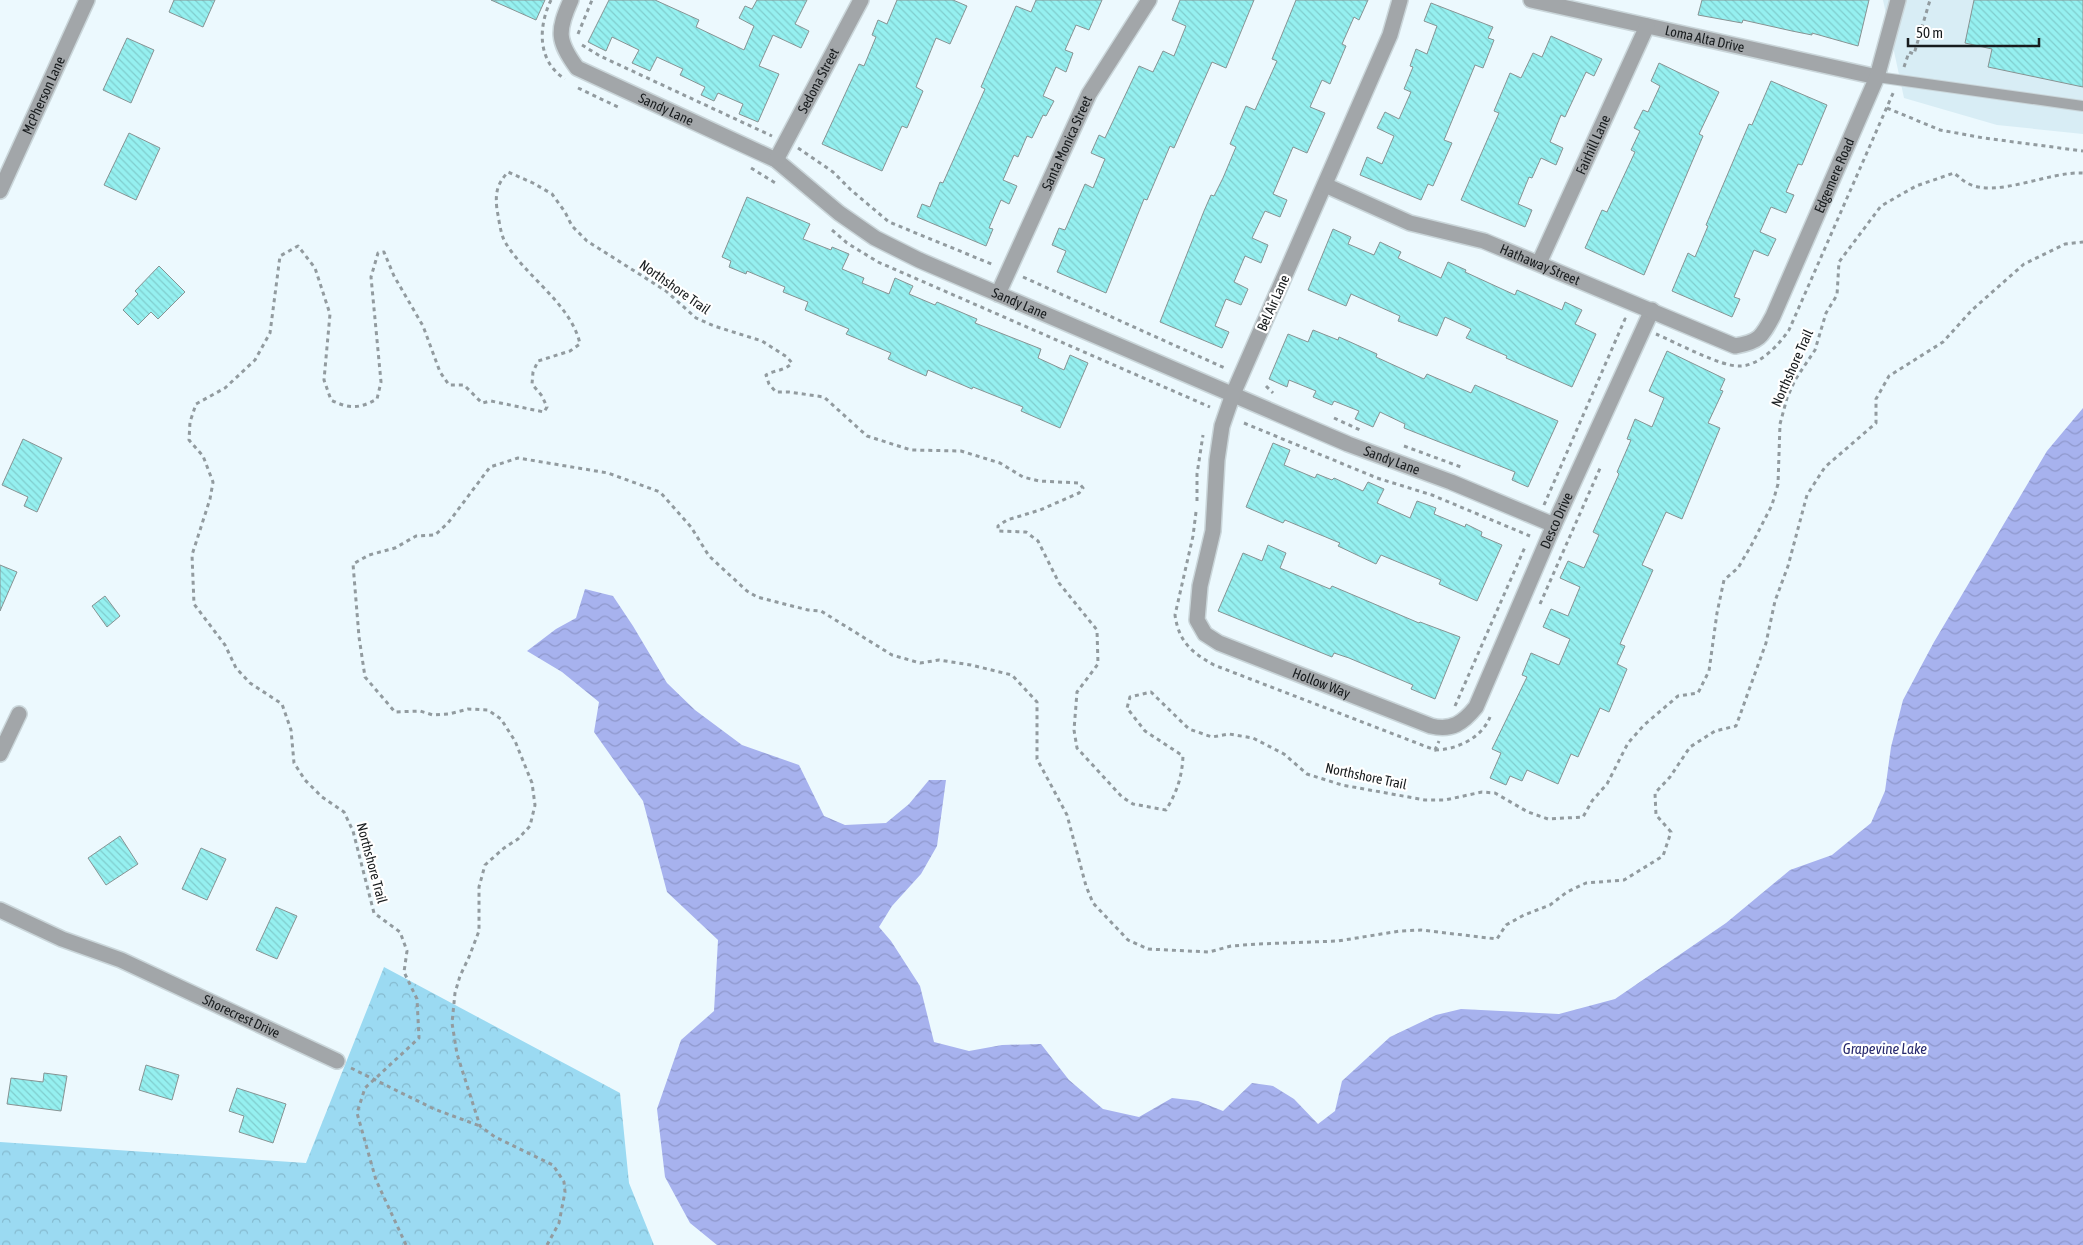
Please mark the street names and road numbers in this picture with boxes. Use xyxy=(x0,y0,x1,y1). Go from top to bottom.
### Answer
street label: Loma Alta Drive xyxy=(1664,22,1746,55)
street label: Sedona Street xyxy=(794,45,842,116)
street label: McPherson Lane xyxy=(19,54,68,137)
street label: Sandy Lane xyxy=(636,90,696,129)
street label: Santa Monica Street xyxy=(1038,93,1095,193)
street label: Fairhill Lane xyxy=(1572,112,1613,177)
street label: Edgemere Road xyxy=(1811,135,1857,216)
street label: Hathaway Street xyxy=(1498,241,1582,288)
street label: Northshore Trail xyxy=(636,257,714,318)
street label: Bel Air Lane xyxy=(1254,272,1292,334)
street label: Sandy Lane xyxy=(990,284,1050,322)
street label: Northshore Trail xyxy=(1768,327,1816,409)
street label: Sandy Lane xyxy=(1362,443,1422,478)
street label: Desco Drive xyxy=(1537,490,1576,551)
street label: Hollow Way xyxy=(1290,665,1353,702)
street label: Northshore Trail xyxy=(1324,760,1409,793)
street label: Northshore Trail xyxy=(354,821,391,905)
street label: Shorecrest Drive xyxy=(200,991,283,1041)

